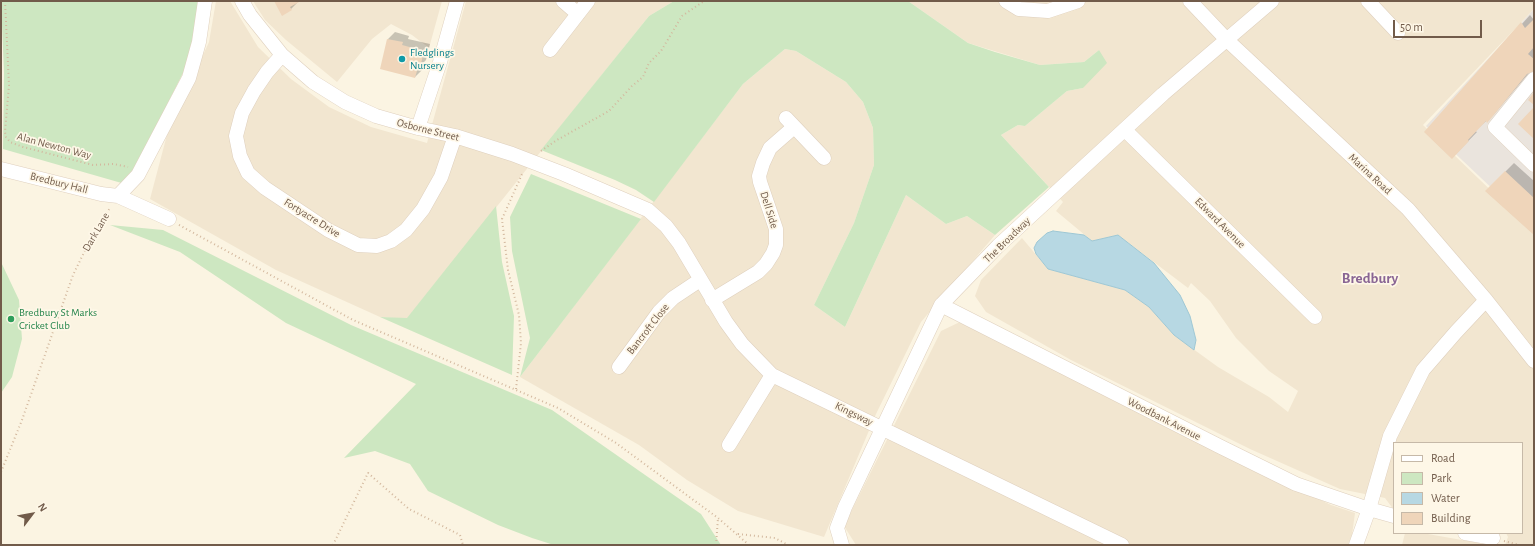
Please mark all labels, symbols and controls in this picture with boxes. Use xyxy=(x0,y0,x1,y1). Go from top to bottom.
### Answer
scale bar xyxy=(1395,12,1484,38)
text: 50 m xyxy=(1400,21,1423,33)
place label: Fledglings Nursery xyxy=(410,46,454,72)
marker: Fledglings Nursery xyxy=(397,54,407,64)
street label: Osborne Street xyxy=(395,116,461,144)
street label: Alan Newton Way xyxy=(15,130,93,162)
street label: Marina Road xyxy=(1346,151,1394,197)
street label: Bredbury Hall xyxy=(29,169,89,197)
street label: Dell Side xyxy=(757,190,781,230)
street label: Edward Avenue xyxy=(1192,195,1248,251)
street label: Fortyacre Drive xyxy=(281,196,343,240)
street label: Dark Lane xyxy=(80,210,112,254)
street label: The Broadway xyxy=(981,214,1033,266)
district label: Bredbury xyxy=(1342,269,1398,287)
street label: Bancroft Close xyxy=(624,301,672,357)
place label: Bredbury St Marks Cricket Club xyxy=(19,306,97,332)
marker: Bredbury St Marks Cricket Club xyxy=(6,314,16,324)
street label: Woodbank Avenue xyxy=(1125,395,1203,443)
street label: Kingsway xyxy=(833,399,875,429)
legend xyxy=(1393,442,1523,534)
text: Road xyxy=(1431,452,1455,464)
text: Park xyxy=(1431,472,1452,484)
text: Water xyxy=(1431,492,1460,504)
north arrow xyxy=(12,494,52,534)
text: N xyxy=(36,501,49,514)
text: Building xyxy=(1431,512,1471,524)

